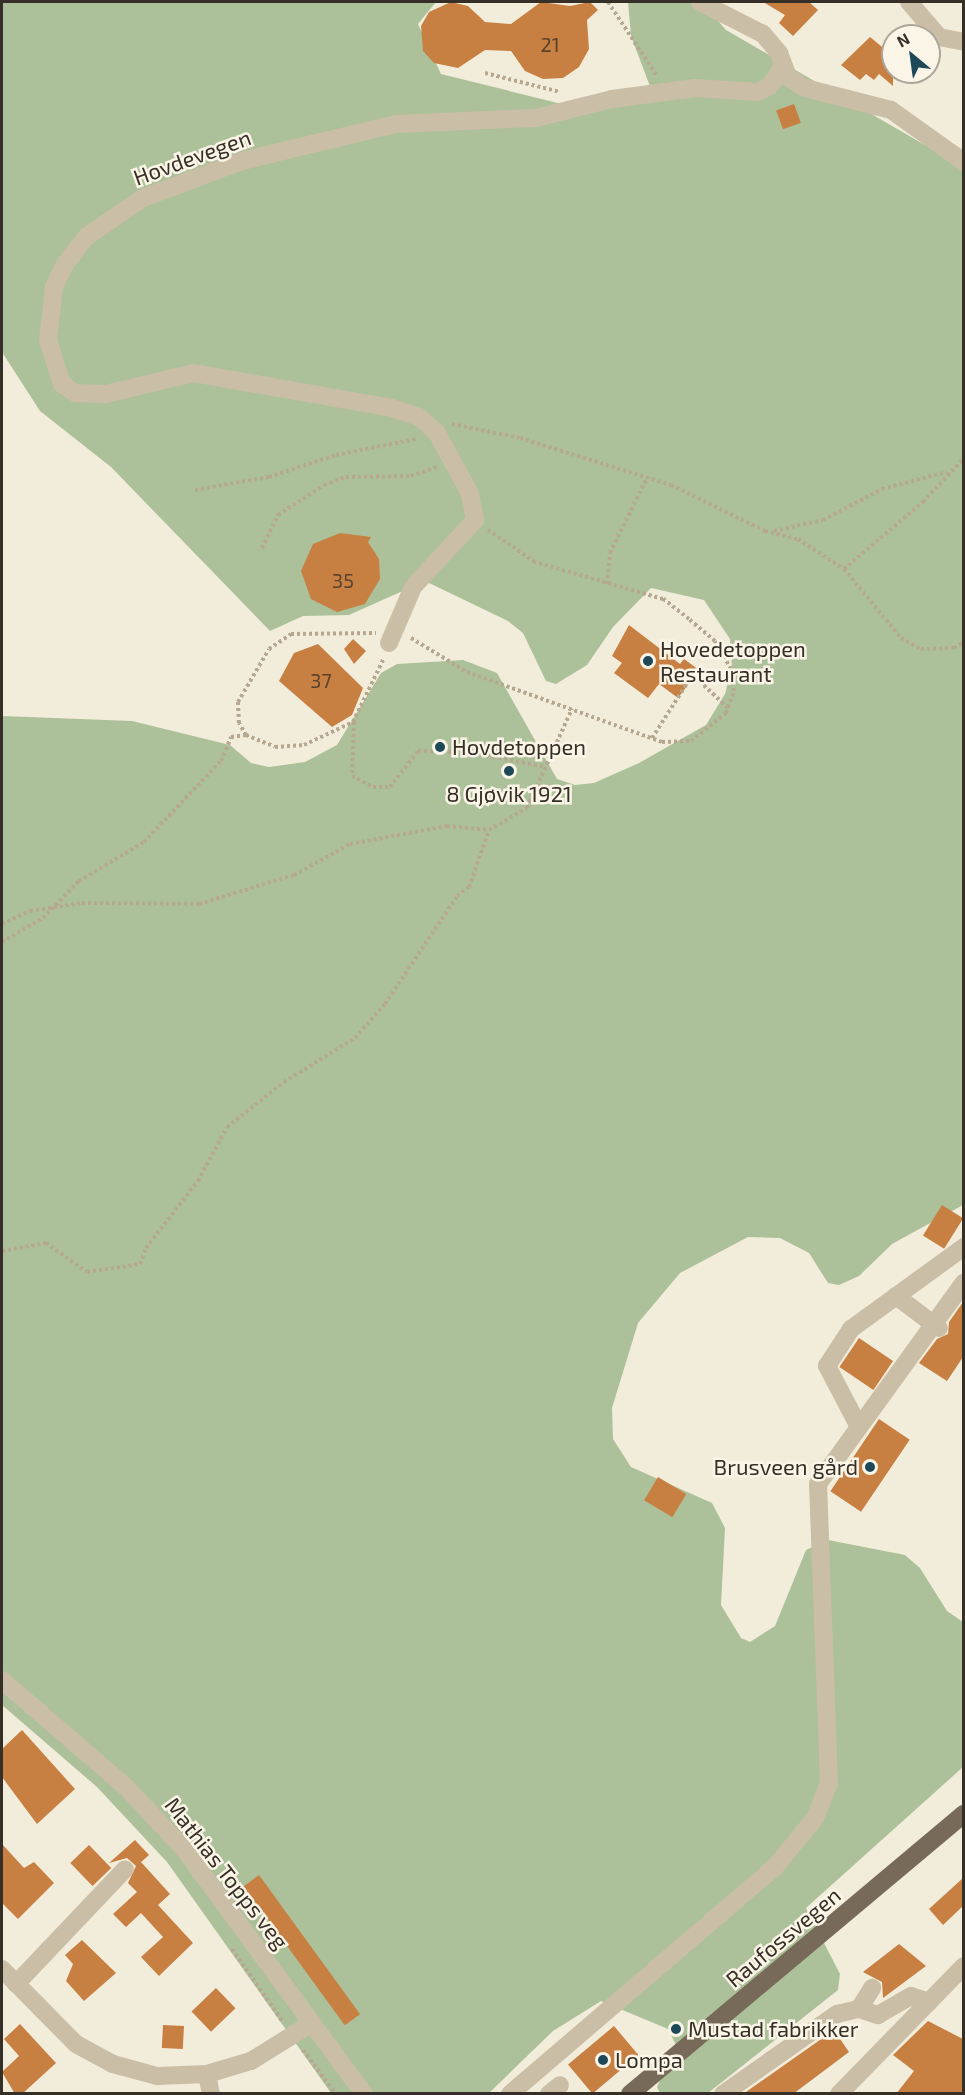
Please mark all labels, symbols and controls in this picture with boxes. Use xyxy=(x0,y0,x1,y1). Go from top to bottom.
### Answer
north arrow xyxy=(881,24,941,84)
text: N xyxy=(893,28,913,51)
house number: 21 xyxy=(540,32,560,56)
street label: Hovdevegen xyxy=(130,124,254,190)
house number: 35 xyxy=(332,568,354,592)
place label: Hovedetoppen Restaurant xyxy=(660,635,806,686)
marker: Hovedetoppen Restaurant xyxy=(641,654,655,668)
house number: 37 xyxy=(310,668,332,692)
place label: Hovdetoppen xyxy=(452,734,586,760)
marker: Hovdetoppen xyxy=(433,740,447,754)
marker: 8 Gjøvik 1921 xyxy=(502,764,516,778)
place label: 8 Gjøvik 1921 xyxy=(446,781,572,807)
place label: Brusveen gård xyxy=(714,1454,858,1480)
marker: Brusveen gård xyxy=(863,1460,877,1474)
street label: Mathias Topps veg xyxy=(159,1792,295,1954)
street label: Raufossvegen xyxy=(720,1881,846,1993)
place label: Mustad fabrikker xyxy=(688,2016,859,2042)
marker: Mustad fabrikker xyxy=(669,2022,683,2036)
place label: Lompa xyxy=(615,2047,683,2073)
marker: Lompa xyxy=(596,2053,610,2067)

